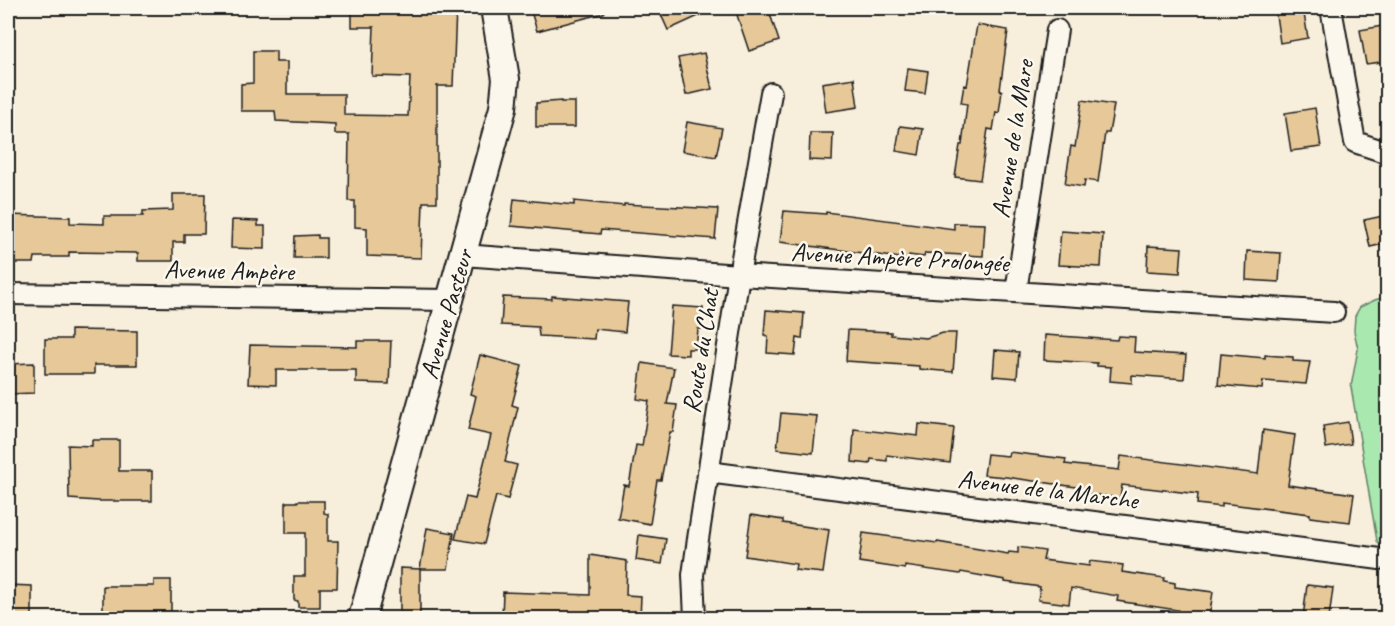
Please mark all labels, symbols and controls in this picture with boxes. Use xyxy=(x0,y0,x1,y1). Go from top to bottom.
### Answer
street label: Avenue de la Mare xyxy=(984,55,1042,220)
street label: Avenue Ampère Prolongée xyxy=(790,235,1012,280)
street label: Avenue Pasteur xyxy=(412,244,481,383)
street label: Avenue Ampère xyxy=(164,253,297,288)
street label: Route du Chat xyxy=(674,284,727,415)
street label: Avenue de la Marche xyxy=(956,462,1142,517)

